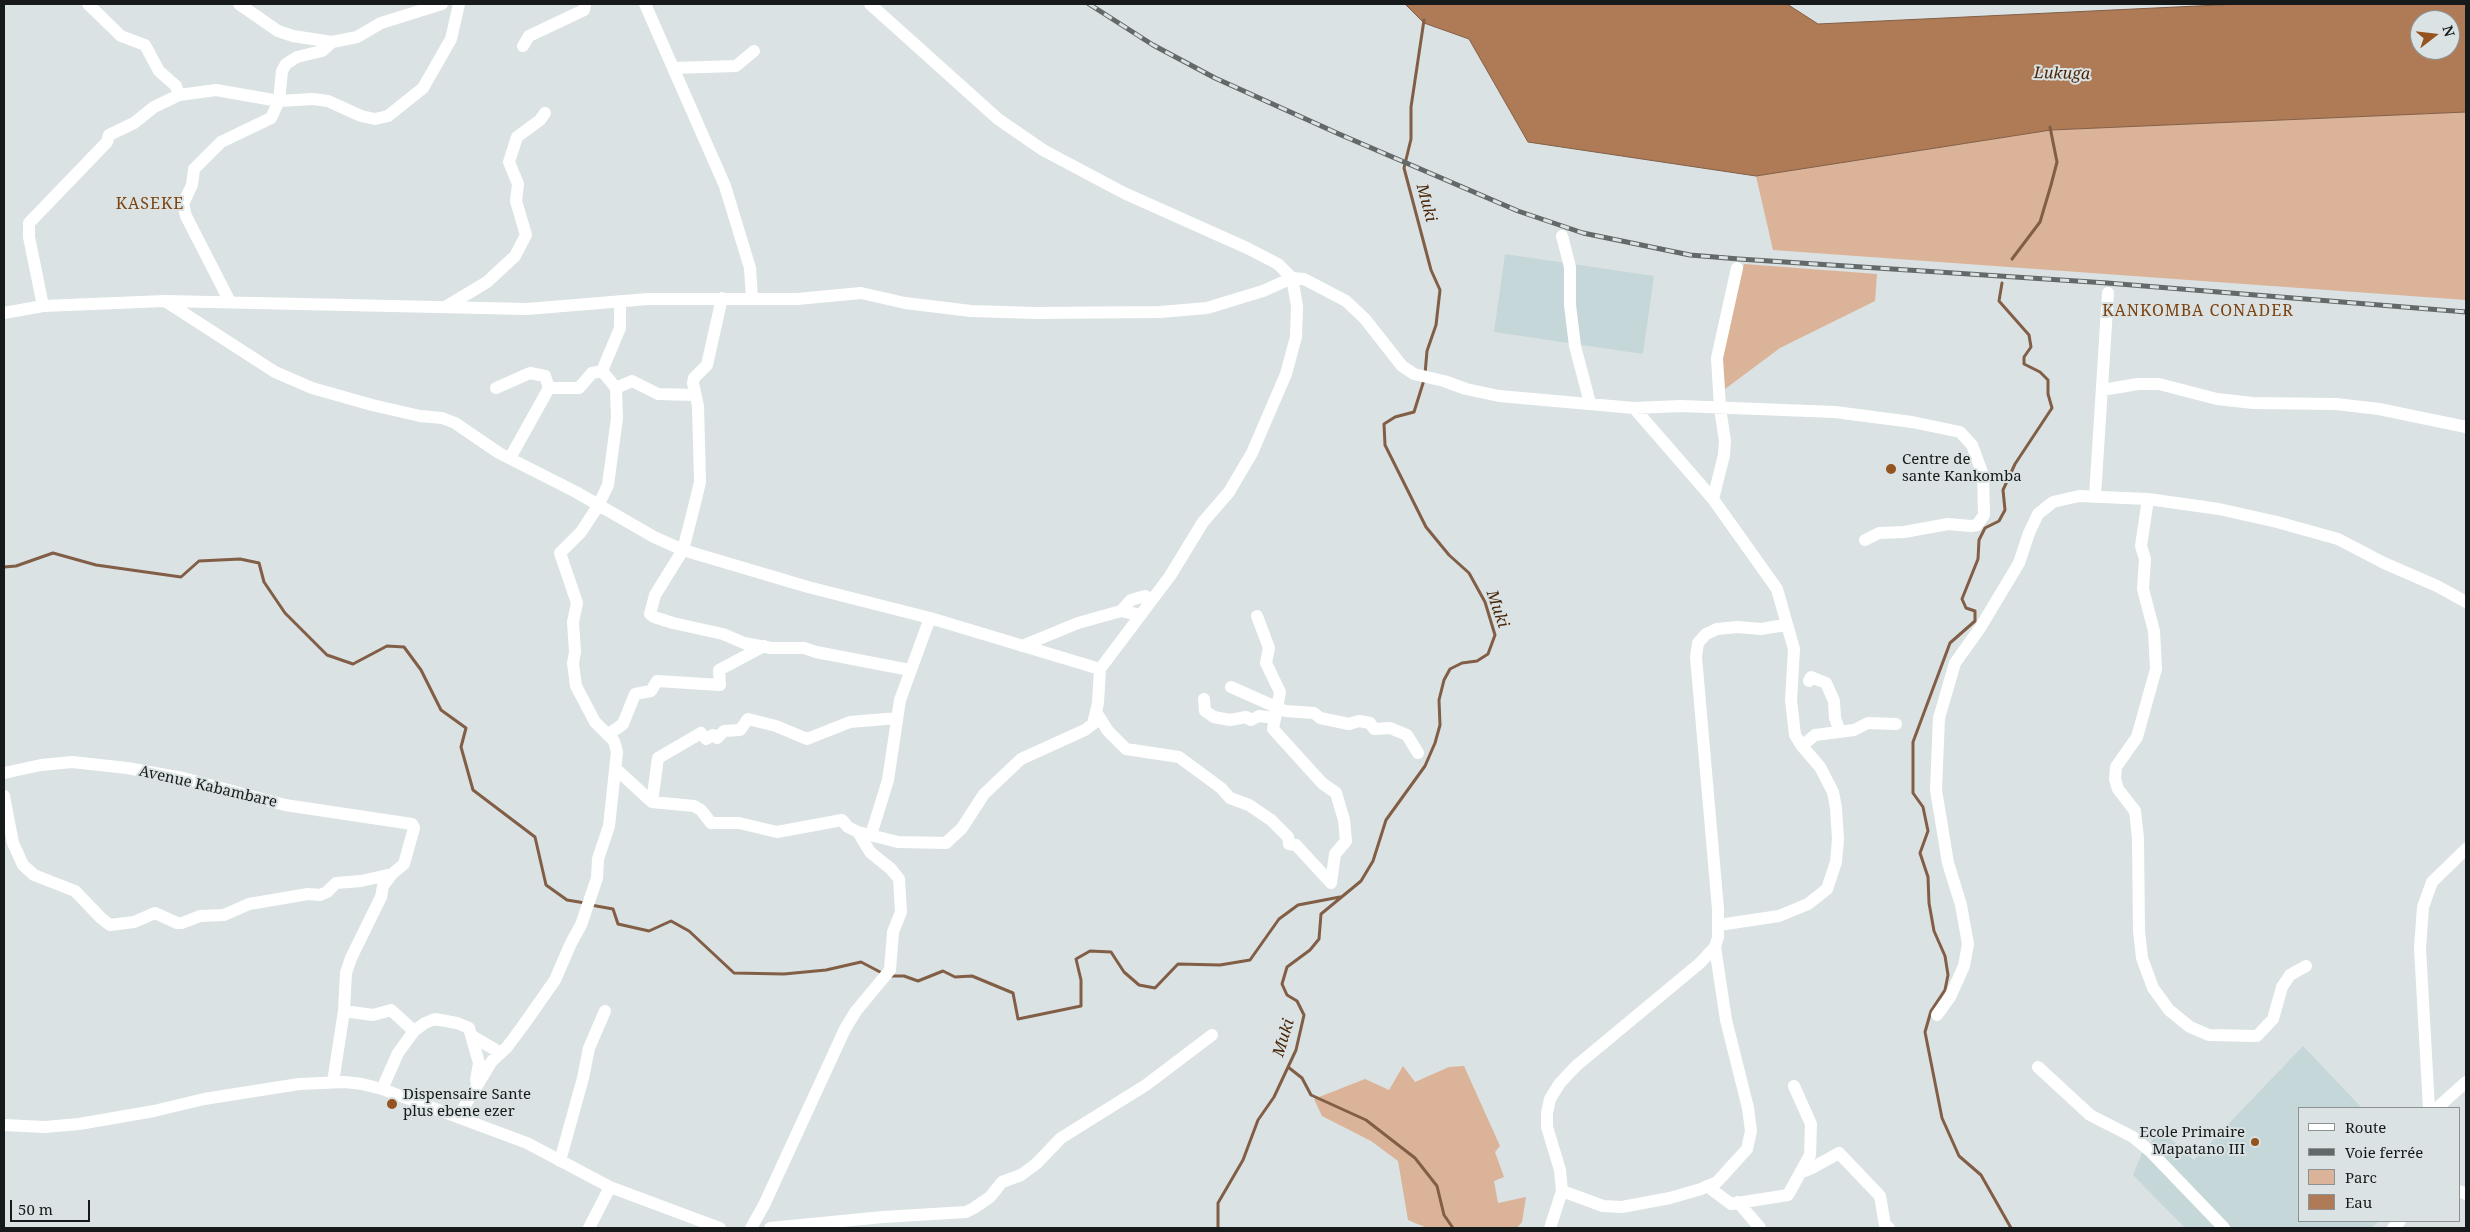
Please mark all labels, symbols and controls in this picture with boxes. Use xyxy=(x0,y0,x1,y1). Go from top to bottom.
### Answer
north arrow xyxy=(2410,10,2460,60)
text: N xyxy=(2438,23,2460,39)
water label: Lukuga xyxy=(2034,64,2090,84)
water label: Muki xyxy=(1412,182,1440,224)
district label: KASEKE xyxy=(115,194,185,214)
district label: KANKOMBA CONADER xyxy=(2100,301,2296,321)
place label: Centre de sante Kankomba xyxy=(1902,451,2022,486)
marker: Centre de sante Kankomba xyxy=(1884,462,1898,476)
water label: Muki xyxy=(1482,588,1512,630)
street label: Avenue Kabambare xyxy=(137,762,279,812)
water label: Muki xyxy=(1269,1017,1299,1059)
place label: Dispensaire Sante plus ebene ezer xyxy=(403,1086,531,1121)
marker: Dispensaire Sante plus ebene ezer xyxy=(385,1097,399,1111)
legend xyxy=(2298,1107,2460,1222)
text: Route xyxy=(2345,1117,2386,1137)
place label: Ecole Primaire Mapatano III xyxy=(2140,1124,2245,1159)
marker: Ecole Primaire Mapatano III xyxy=(2249,1136,2261,1148)
text: Voie ferrée xyxy=(2345,1142,2423,1162)
text: Parc xyxy=(2345,1167,2377,1187)
scale bar xyxy=(12,1190,92,1222)
text: Eau xyxy=(2345,1192,2372,1212)
text: 50 m xyxy=(18,1199,53,1219)

